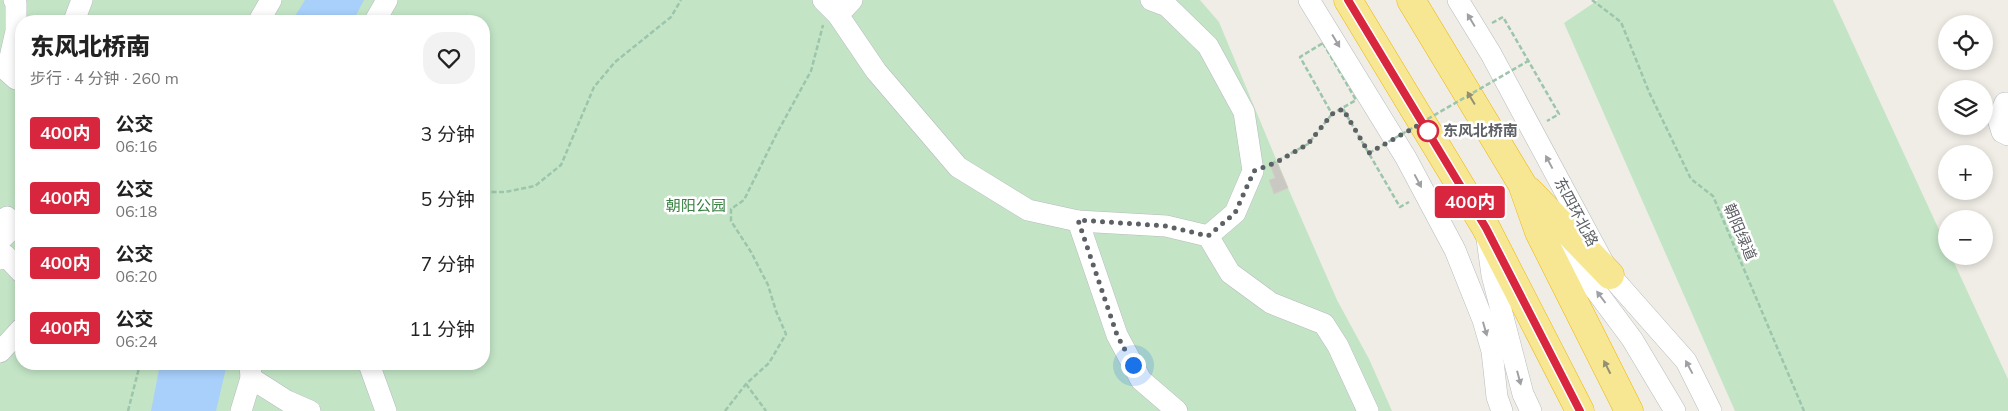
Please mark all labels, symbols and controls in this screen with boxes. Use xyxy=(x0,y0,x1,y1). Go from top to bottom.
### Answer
one-way arrow xyxy=(1466,14,1475,27)
map controls xyxy=(1938,15,1993,265)
button: locate xyxy=(1938,15,1993,70)
text: 东风北桥南 xyxy=(30,31,150,61)
button: heart xyxy=(423,32,475,84)
one-way arrow xyxy=(1331,35,1340,48)
text: 步行 · 4 分钟 · 260 m xyxy=(30,68,179,88)
button: layers xyxy=(1938,80,1993,135)
one-way arrow xyxy=(1466,92,1475,105)
text: 公交 xyxy=(115,112,153,136)
marker: 东风北桥南 xyxy=(1417,120,1439,142)
text: 400内 xyxy=(40,121,90,144)
place label: 东风北桥南 xyxy=(1443,121,1518,140)
text: 3 分钟 xyxy=(421,122,475,146)
text: 06:16 xyxy=(115,136,157,156)
button: + xyxy=(1938,145,1993,200)
one-way arrow xyxy=(1545,155,1553,170)
one-way arrow xyxy=(1414,174,1422,188)
street label: 东四环北路 xyxy=(1550,174,1602,249)
text: 公交 xyxy=(115,177,153,201)
text: 400内 xyxy=(40,186,90,209)
line badge: 400内 xyxy=(1435,186,1505,218)
text: 5 分钟 xyxy=(421,187,475,211)
text: 400内 xyxy=(1445,190,1495,213)
park label: 朝阳公园 xyxy=(666,196,726,215)
street label: 朝阳绿道 xyxy=(1720,200,1761,263)
text: 06:18 xyxy=(115,201,157,221)
button: − xyxy=(1938,210,1993,265)
text: 公交 xyxy=(115,242,153,266)
text: 400内 xyxy=(40,251,90,274)
text: 7 分钟 xyxy=(421,252,475,276)
text: 06:20 xyxy=(115,266,157,286)
one-way arrow xyxy=(1595,291,1606,304)
text: 公交 xyxy=(115,307,153,331)
text: 400内 xyxy=(40,316,90,339)
text: 11 分钟 xyxy=(409,317,475,341)
one-way arrow xyxy=(1482,321,1490,336)
text: 06:24 xyxy=(115,331,157,351)
your location xyxy=(1121,353,1146,378)
one-way arrow xyxy=(1603,360,1611,375)
one-way arrow xyxy=(1685,360,1693,375)
one-way arrow xyxy=(1516,371,1524,386)

